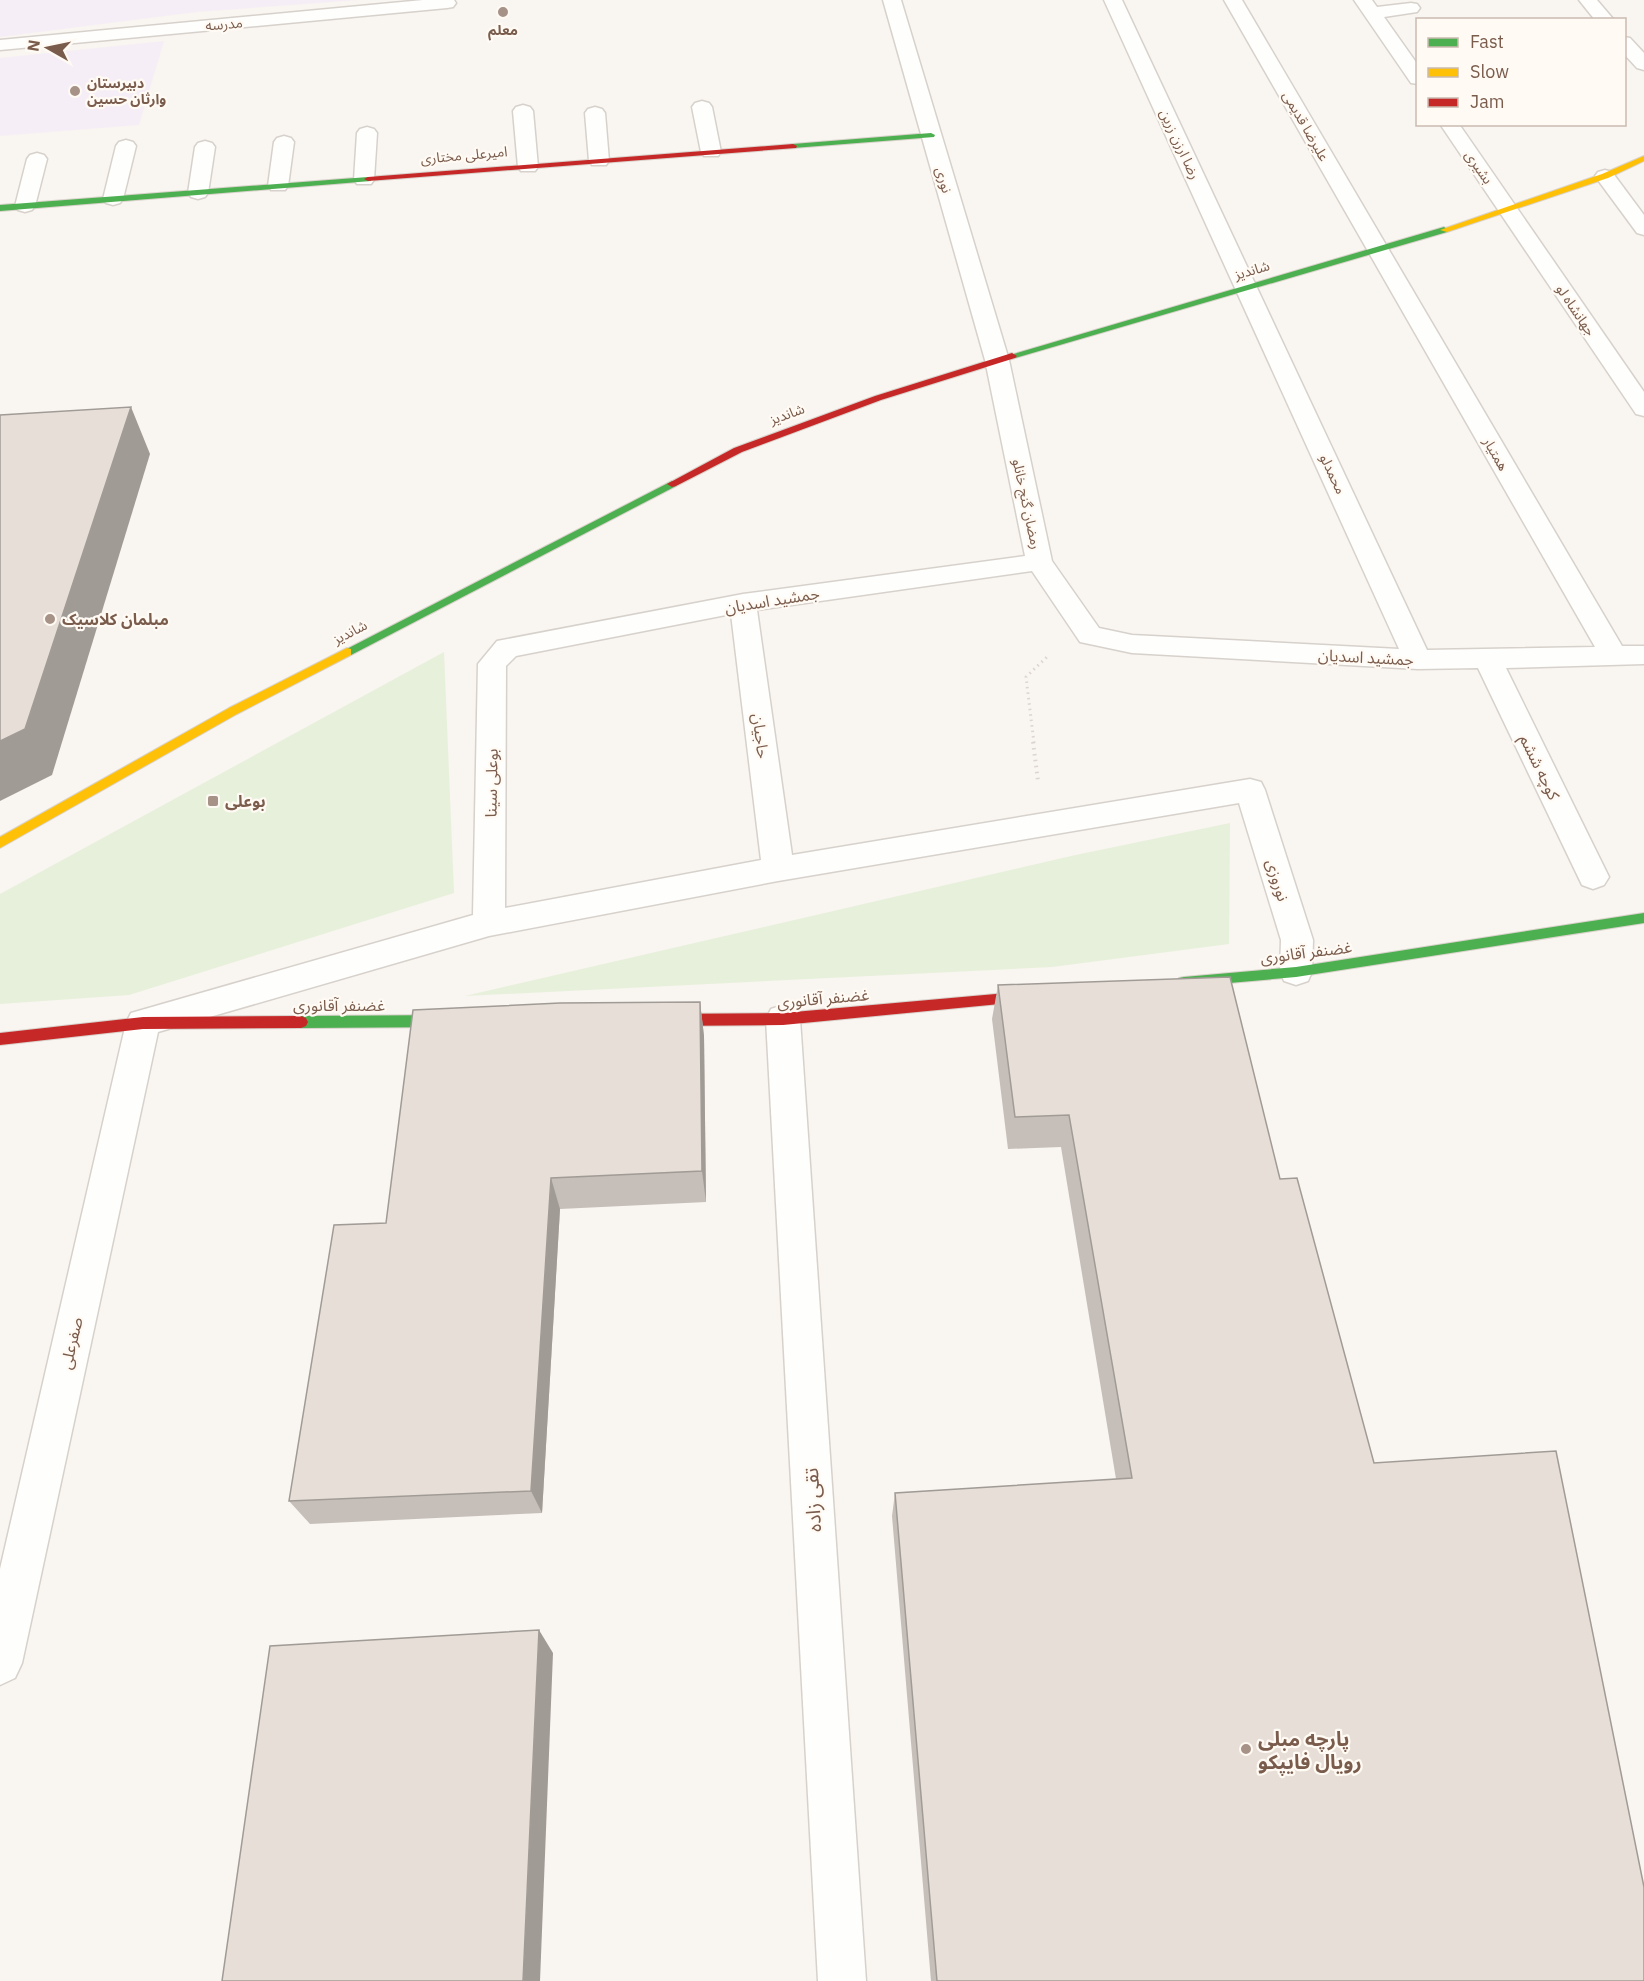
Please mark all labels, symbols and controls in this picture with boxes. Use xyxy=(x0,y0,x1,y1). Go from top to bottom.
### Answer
marker: معلم xyxy=(496,5,510,19)
street label: مدرسه xyxy=(205,13,243,35)
north arrow xyxy=(18,18,78,78)
legend xyxy=(1416,18,1626,126)
place label: معلم xyxy=(488,21,518,41)
text: Fast xyxy=(1470,30,1504,53)
text: N xyxy=(22,38,44,53)
text: Slow xyxy=(1470,60,1509,83)
place label: دبیرستان وارثان حسین xyxy=(87,74,166,108)
marker: دبیرستان وارثان حسین xyxy=(68,84,82,98)
street label: علیرضا قدیمی xyxy=(1279,88,1333,164)
text: Jam xyxy=(1470,90,1505,113)
street label: رضا ارزن زرین xyxy=(1156,106,1204,182)
street label: امیرعلی مختاری xyxy=(420,142,508,168)
street label: بشیری xyxy=(1461,147,1497,188)
street label: نوری xyxy=(932,165,956,195)
street label: شاندیز xyxy=(1231,256,1272,284)
street label: جهانشاه لو xyxy=(1552,281,1600,339)
street label: شاندیز xyxy=(766,399,807,429)
street label: همتیار xyxy=(1479,433,1513,474)
street label: محمدلو xyxy=(1316,451,1350,497)
street label: رمضان گنج خانلو xyxy=(1007,457,1045,551)
street label: جمشید اسدیان xyxy=(723,583,821,617)
place label: مبلمان کلاسیک xyxy=(62,609,169,629)
marker: مبلمان کلاسیک xyxy=(43,612,57,626)
street label: شاندیز xyxy=(329,616,370,649)
street label: جمشید اسدیان xyxy=(1318,645,1414,669)
street label: حاجیان xyxy=(748,712,774,760)
street label: کوچه ششم xyxy=(1513,731,1565,805)
street label: بوعلی سینا xyxy=(480,748,502,818)
place label: بوعلی xyxy=(225,791,266,811)
marker: بوعلی xyxy=(206,794,220,808)
street label: نوروزی xyxy=(1262,857,1294,903)
street label: غضنفر آقانوری xyxy=(1259,936,1353,968)
street label: غضنفر آقانوری xyxy=(776,984,870,1012)
street label: غضنفر آقانوری xyxy=(293,995,385,1015)
street label: صفرعلی xyxy=(55,1315,87,1371)
street label: تقی زاده xyxy=(797,1467,827,1533)
place label: پارچه مبلی رویال فایپکو xyxy=(1258,1725,1362,1775)
marker: پارچه مبلی رویال فایپکو xyxy=(1239,1742,1253,1756)

